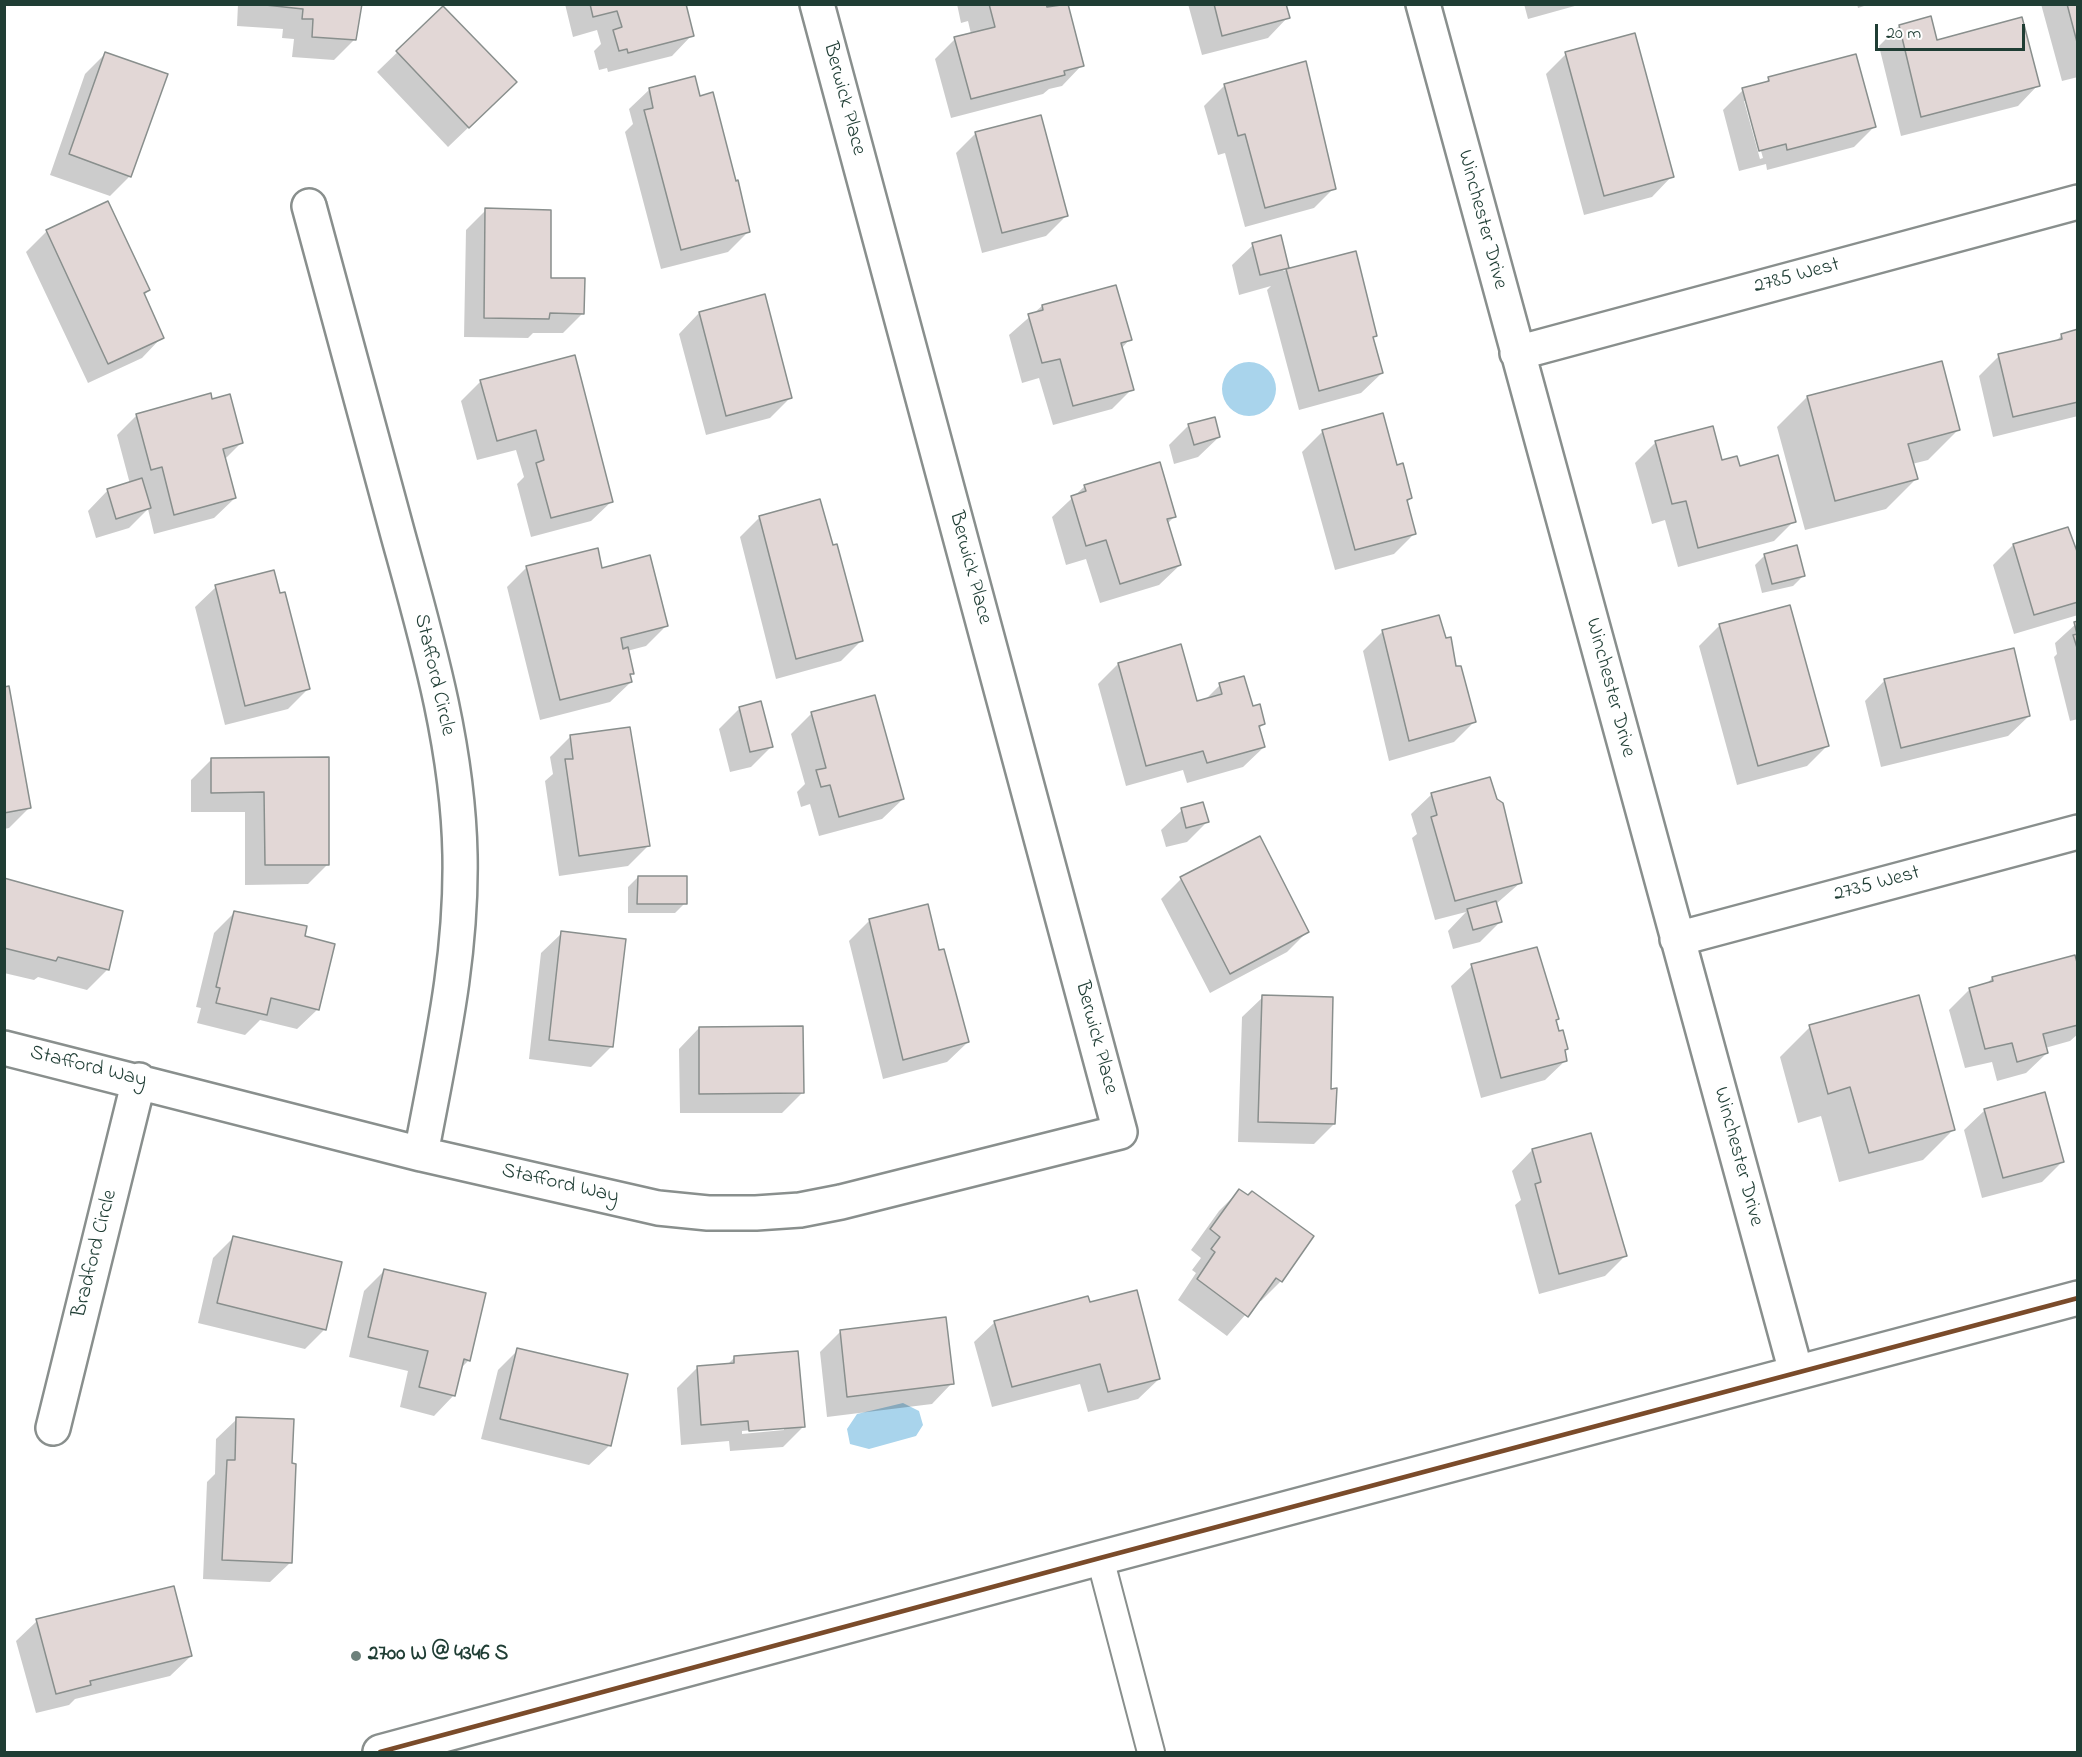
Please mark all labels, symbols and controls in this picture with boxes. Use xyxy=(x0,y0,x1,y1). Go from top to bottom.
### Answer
scale bar xyxy=(1878,12,2028,50)
text: 20 m xyxy=(1886,21,1921,47)
street label: Berwick Place xyxy=(816,40,870,158)
street label: Winchester Drive xyxy=(1450,148,1512,292)
street label: 2785 West xyxy=(1751,253,1843,301)
street label: Berwick Place xyxy=(942,509,996,627)
street label: Stafford Circle xyxy=(407,612,459,738)
street label: Winchester Drive xyxy=(1578,616,1640,760)
street label: 2735 West xyxy=(1831,861,1923,909)
street label: Berwick Place xyxy=(1068,979,1122,1097)
street label: Stafford Way xyxy=(27,1041,149,1095)
street label: Winchester Drive xyxy=(1706,1085,1768,1229)
street label: Stafford Way xyxy=(499,1159,621,1211)
street label: Bradford Circle xyxy=(68,1187,124,1321)
place label: 2700 W @ 4346 S xyxy=(368,1643,508,1669)
marker: 2700 W @ 4346 S xyxy=(349,1649,363,1663)

